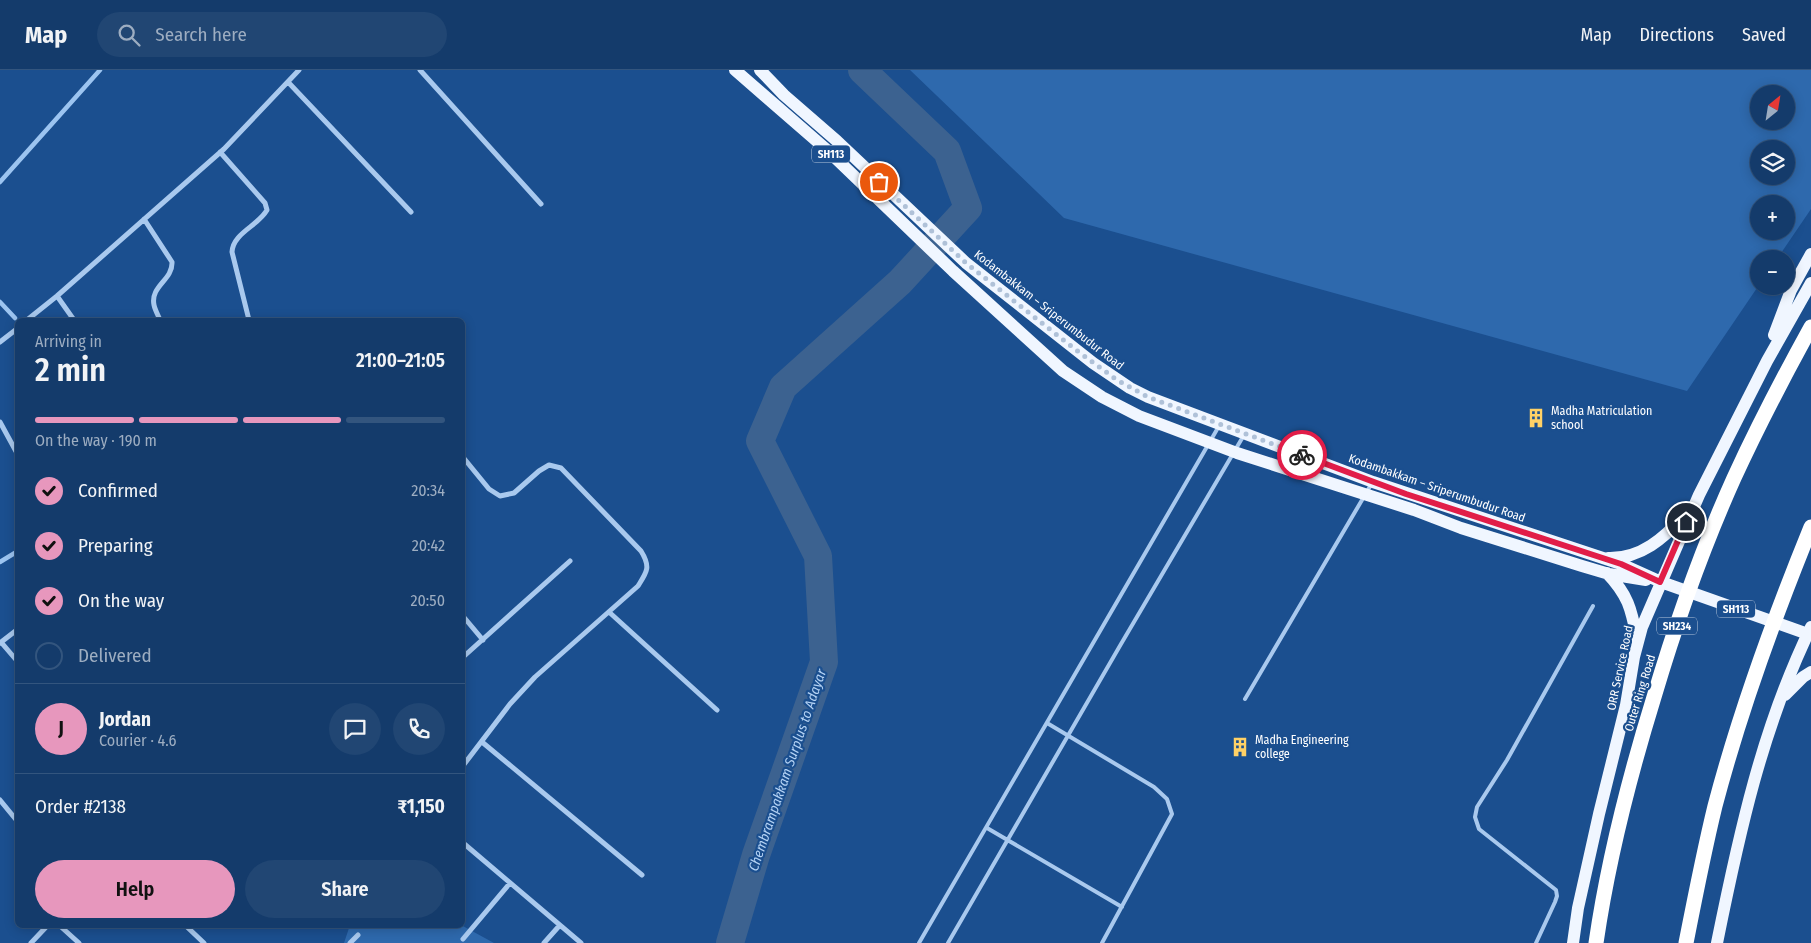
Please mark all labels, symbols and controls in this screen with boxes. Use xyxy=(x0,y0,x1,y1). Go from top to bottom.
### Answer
search box xyxy=(97,12,447,57)
text: Map xyxy=(25,21,67,49)
icon: search xyxy=(115,21,143,49)
text: Search here xyxy=(155,23,247,46)
text: Map xyxy=(1580,24,1612,46)
text: Directions xyxy=(1640,24,1714,46)
text: Saved xyxy=(1742,24,1786,46)
north arrow xyxy=(1750,85,1795,130)
map controls xyxy=(1750,85,1795,295)
button: layers xyxy=(1750,140,1795,185)
road number: SH113 xyxy=(812,146,850,162)
pin xyxy=(858,161,900,203)
icon: bag xyxy=(865,168,893,196)
button: + xyxy=(1750,195,1795,240)
street label: Kodambakkam – Sriperumbudur Road xyxy=(971,247,1127,373)
button: − xyxy=(1750,250,1795,295)
text: Arriving in xyxy=(35,332,102,351)
text: 21:00–21:05 xyxy=(356,349,445,372)
text: 2 min xyxy=(35,351,106,389)
place label: Madha Matriculation school xyxy=(1551,404,1652,432)
building icon: Madha Matriculation school xyxy=(1525,407,1547,429)
courier xyxy=(1277,430,1327,480)
text: On the way · 190 m xyxy=(35,431,157,450)
icon: bike xyxy=(1288,441,1316,469)
street label: Kodambakkam – Sriperumbudur Road xyxy=(1347,451,1527,525)
icon: check xyxy=(35,477,63,505)
text: Confirmed xyxy=(78,479,158,502)
text: 20:34 xyxy=(411,481,445,500)
pin xyxy=(1665,501,1707,543)
icon: home xyxy=(1672,508,1700,536)
icon: check xyxy=(35,532,63,560)
text: Preparing xyxy=(78,534,153,557)
text: 20:42 xyxy=(412,536,445,555)
icon: check xyxy=(35,587,63,615)
text: On the way xyxy=(78,589,164,612)
text: 20:50 xyxy=(410,591,445,610)
road number: SH113 xyxy=(1717,600,1755,618)
road number: SH234 xyxy=(1657,618,1697,634)
street label: ORR Service Road xyxy=(1604,624,1636,712)
text: Delivered xyxy=(78,644,152,667)
street label: Outer Ring Road xyxy=(1622,653,1658,733)
water label: Chembrampakkam Surplus to Adayar xyxy=(745,666,830,873)
button: chat xyxy=(329,703,381,755)
button: phone xyxy=(393,703,445,755)
text: Jordan xyxy=(99,708,151,731)
text: J xyxy=(58,717,64,740)
text: Courier · 4.6 xyxy=(99,731,177,750)
place label: Madha Engineering college xyxy=(1255,733,1349,761)
building icon: Madha Engineering college xyxy=(1229,736,1251,758)
text: Order #2138 xyxy=(35,795,126,818)
text: ₹1,150 xyxy=(398,795,445,818)
button: Help xyxy=(35,860,235,918)
button: Share xyxy=(245,860,445,918)

